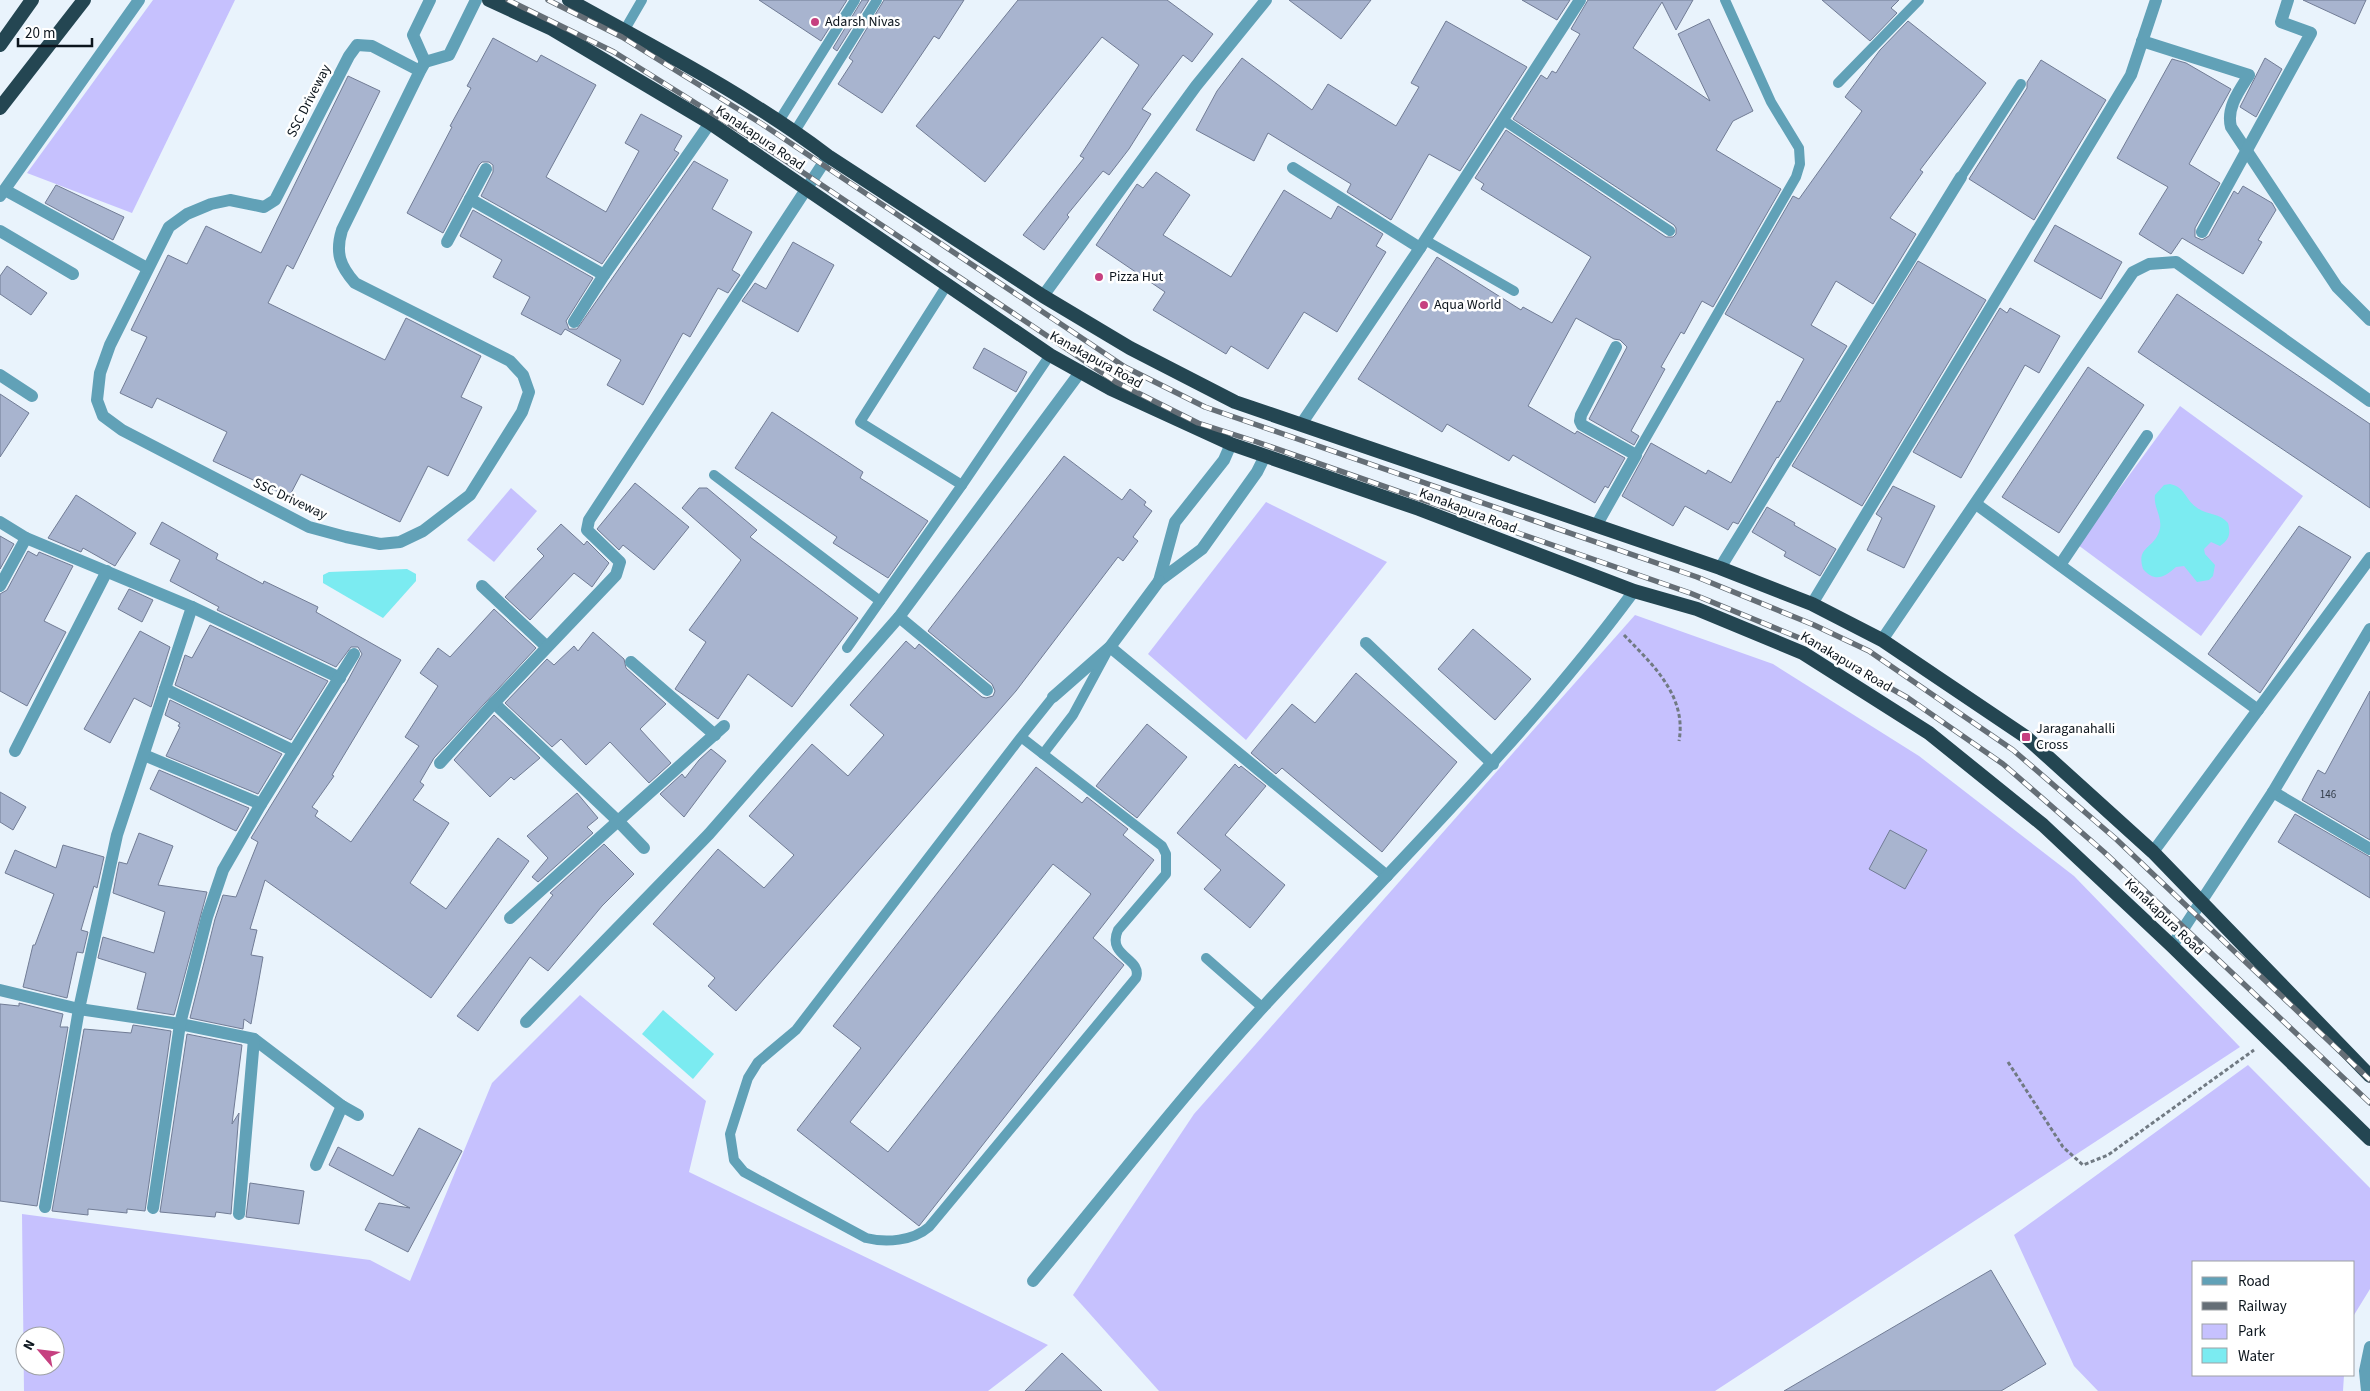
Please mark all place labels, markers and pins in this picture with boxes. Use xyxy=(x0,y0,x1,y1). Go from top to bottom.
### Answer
place label: Adarsh Nivas xyxy=(825,12,900,32)
marker: Adarsh Nivas xyxy=(809,16,821,28)
place label: Pizza Hut xyxy=(1109,267,1164,287)
marker: Pizza Hut xyxy=(1093,271,1105,283)
place label: Aqua World xyxy=(1434,295,1502,315)
marker: Aqua World xyxy=(1418,299,1430,311)
place label: Jaraganahalli Cross xyxy=(2036,719,2115,755)
marker: Jaraganahalli Cross xyxy=(2020,731,2032,743)

